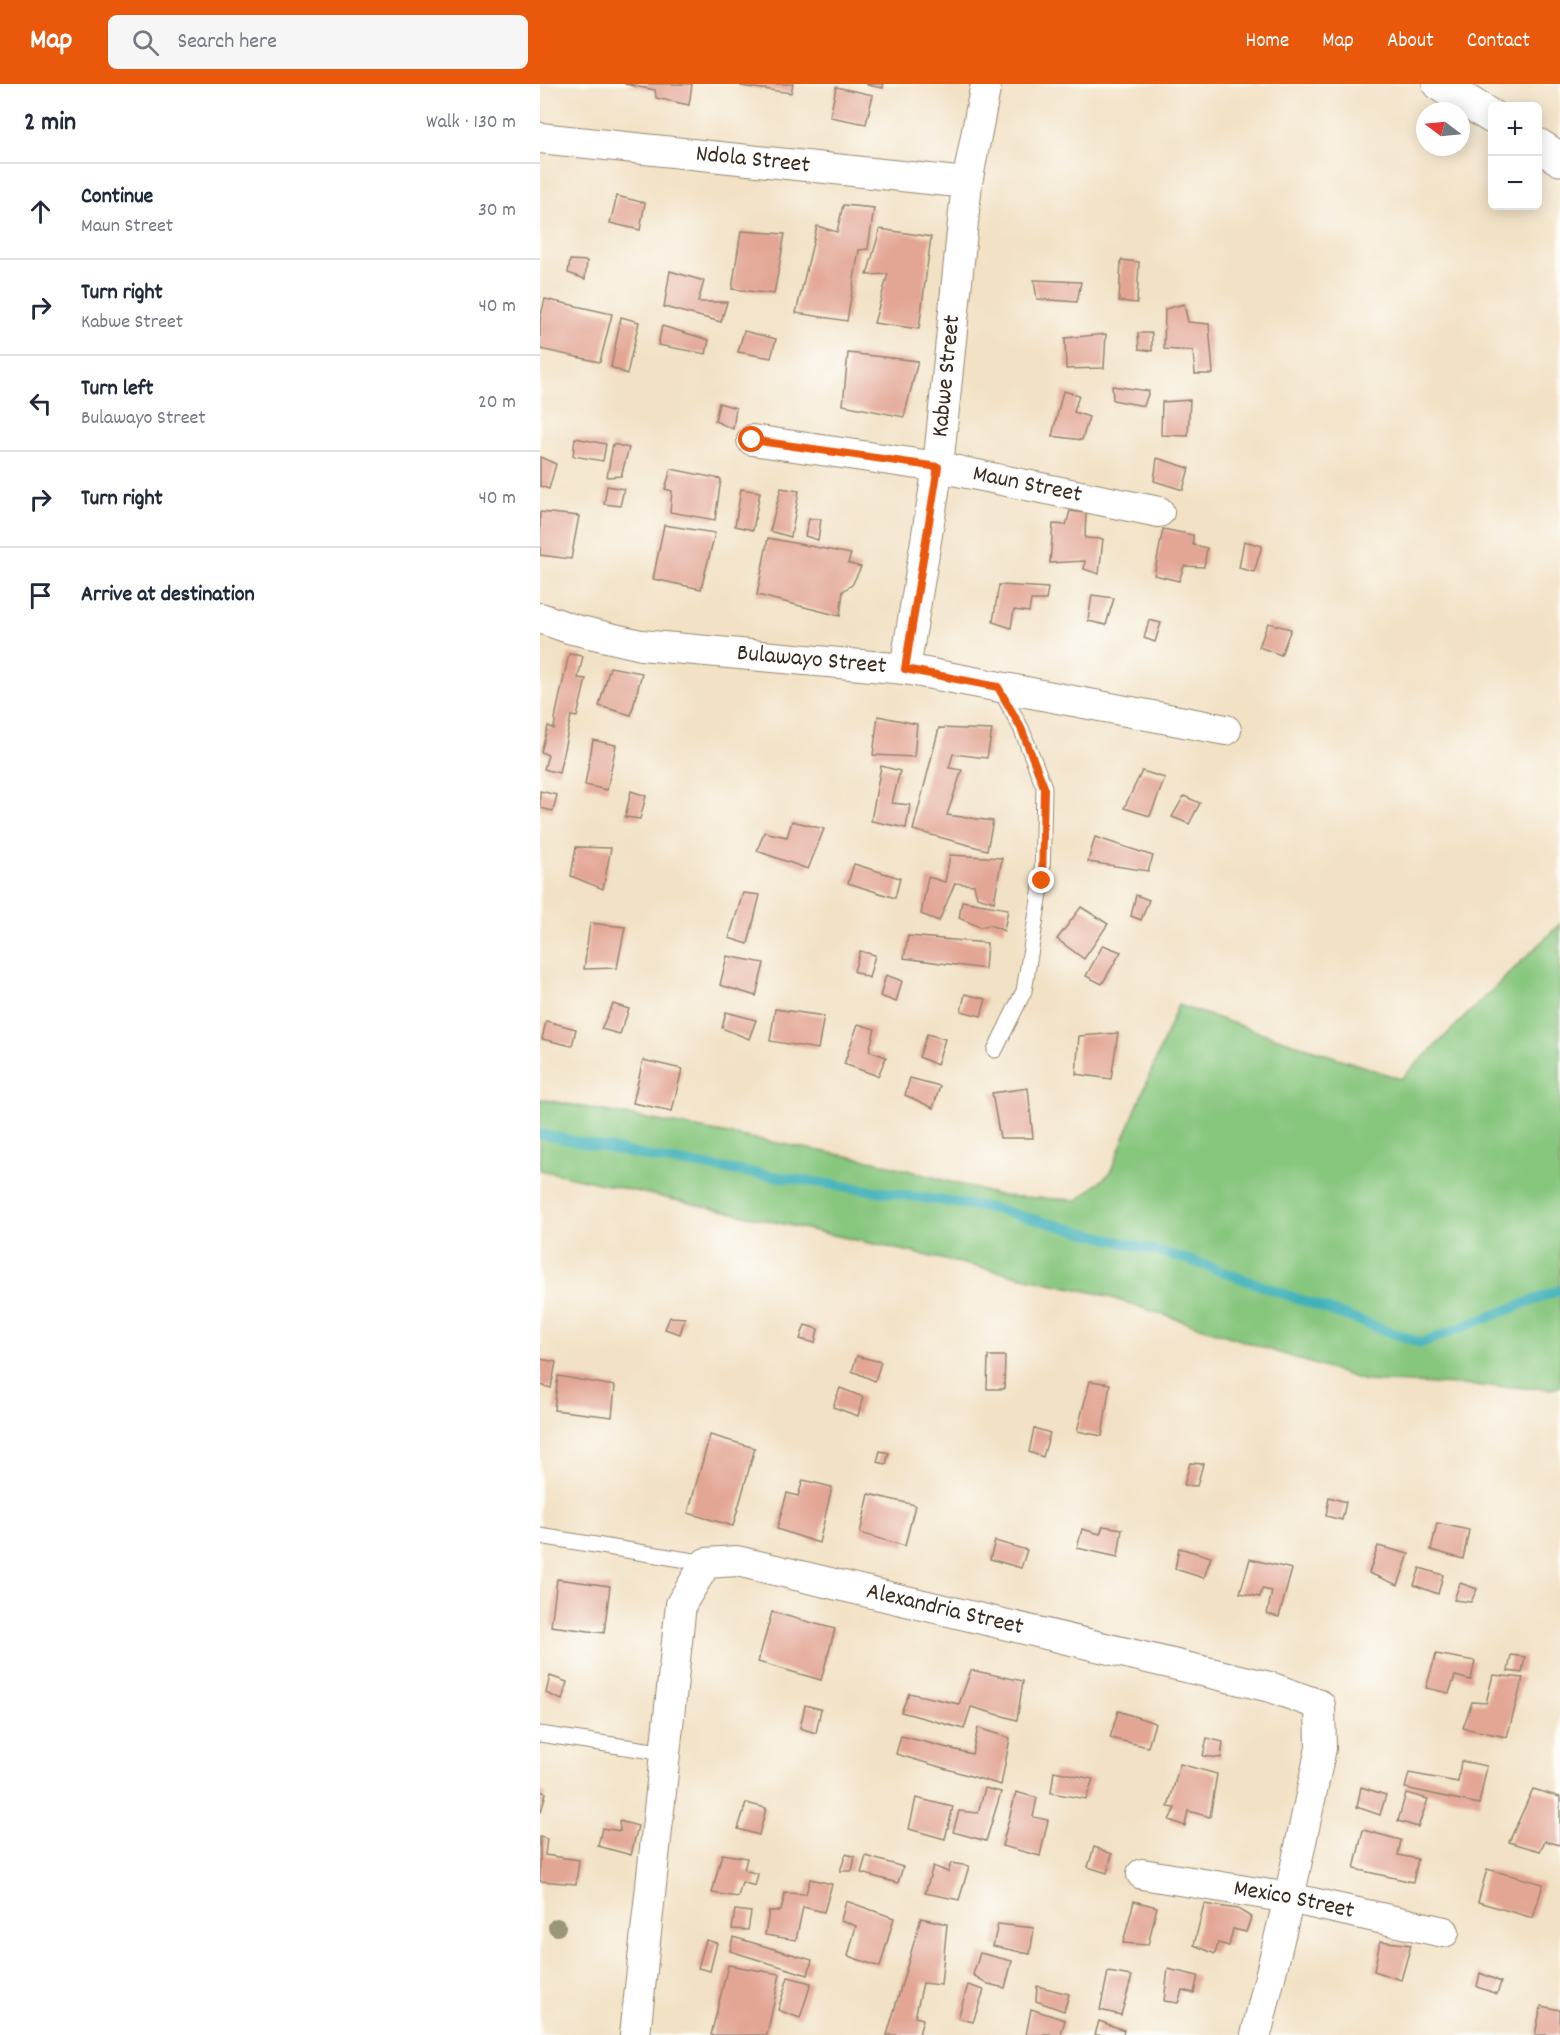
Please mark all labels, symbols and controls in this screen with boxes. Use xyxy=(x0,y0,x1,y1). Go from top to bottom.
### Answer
search box xyxy=(108,15,528,69)
text: Map xyxy=(30,22,72,62)
icon: search xyxy=(129,26,162,59)
text: Search here xyxy=(177,27,277,58)
text: Home xyxy=(1245,27,1289,57)
text: Map xyxy=(1322,27,1354,57)
text: About xyxy=(1387,27,1434,57)
text: Contact xyxy=(1467,27,1530,57)
north arrow xyxy=(1416,102,1470,156)
map controls xyxy=(1488,102,1542,210)
button: + xyxy=(1488,102,1542,156)
text: 2 min xyxy=(24,105,76,142)
text: Walk · 130 m xyxy=(426,109,516,137)
street label: Ndola Street xyxy=(694,138,812,183)
button: − xyxy=(1488,156,1542,210)
text: Continue xyxy=(81,182,153,213)
icon: ahead xyxy=(24,195,57,228)
text: 30 m xyxy=(478,197,516,225)
text: Maun Street xyxy=(81,213,173,241)
text: Turn right xyxy=(81,278,163,309)
icon: right xyxy=(24,291,57,324)
text: 40 m xyxy=(478,293,516,321)
text: Kabwe Street xyxy=(81,309,183,337)
street label: Kabwe Street xyxy=(924,313,970,439)
text: Turn left xyxy=(81,374,153,405)
icon: left xyxy=(24,387,57,420)
text: 20 m xyxy=(478,389,516,417)
text: Bulawayo Street xyxy=(81,405,206,433)
route start xyxy=(738,426,764,452)
street label: Maun Street xyxy=(970,457,1085,513)
icon: right xyxy=(24,483,57,516)
text: Turn right xyxy=(81,484,163,515)
text: 40 m xyxy=(478,485,516,513)
icon: arrive xyxy=(24,579,57,612)
text: Arrive at destination xyxy=(81,580,255,611)
street label: Bulawayo Street xyxy=(736,637,888,684)
route end xyxy=(1028,867,1054,893)
street label: Alexandria Street xyxy=(863,1575,1027,1645)
street label: Mexico Street xyxy=(1231,1872,1357,1929)

